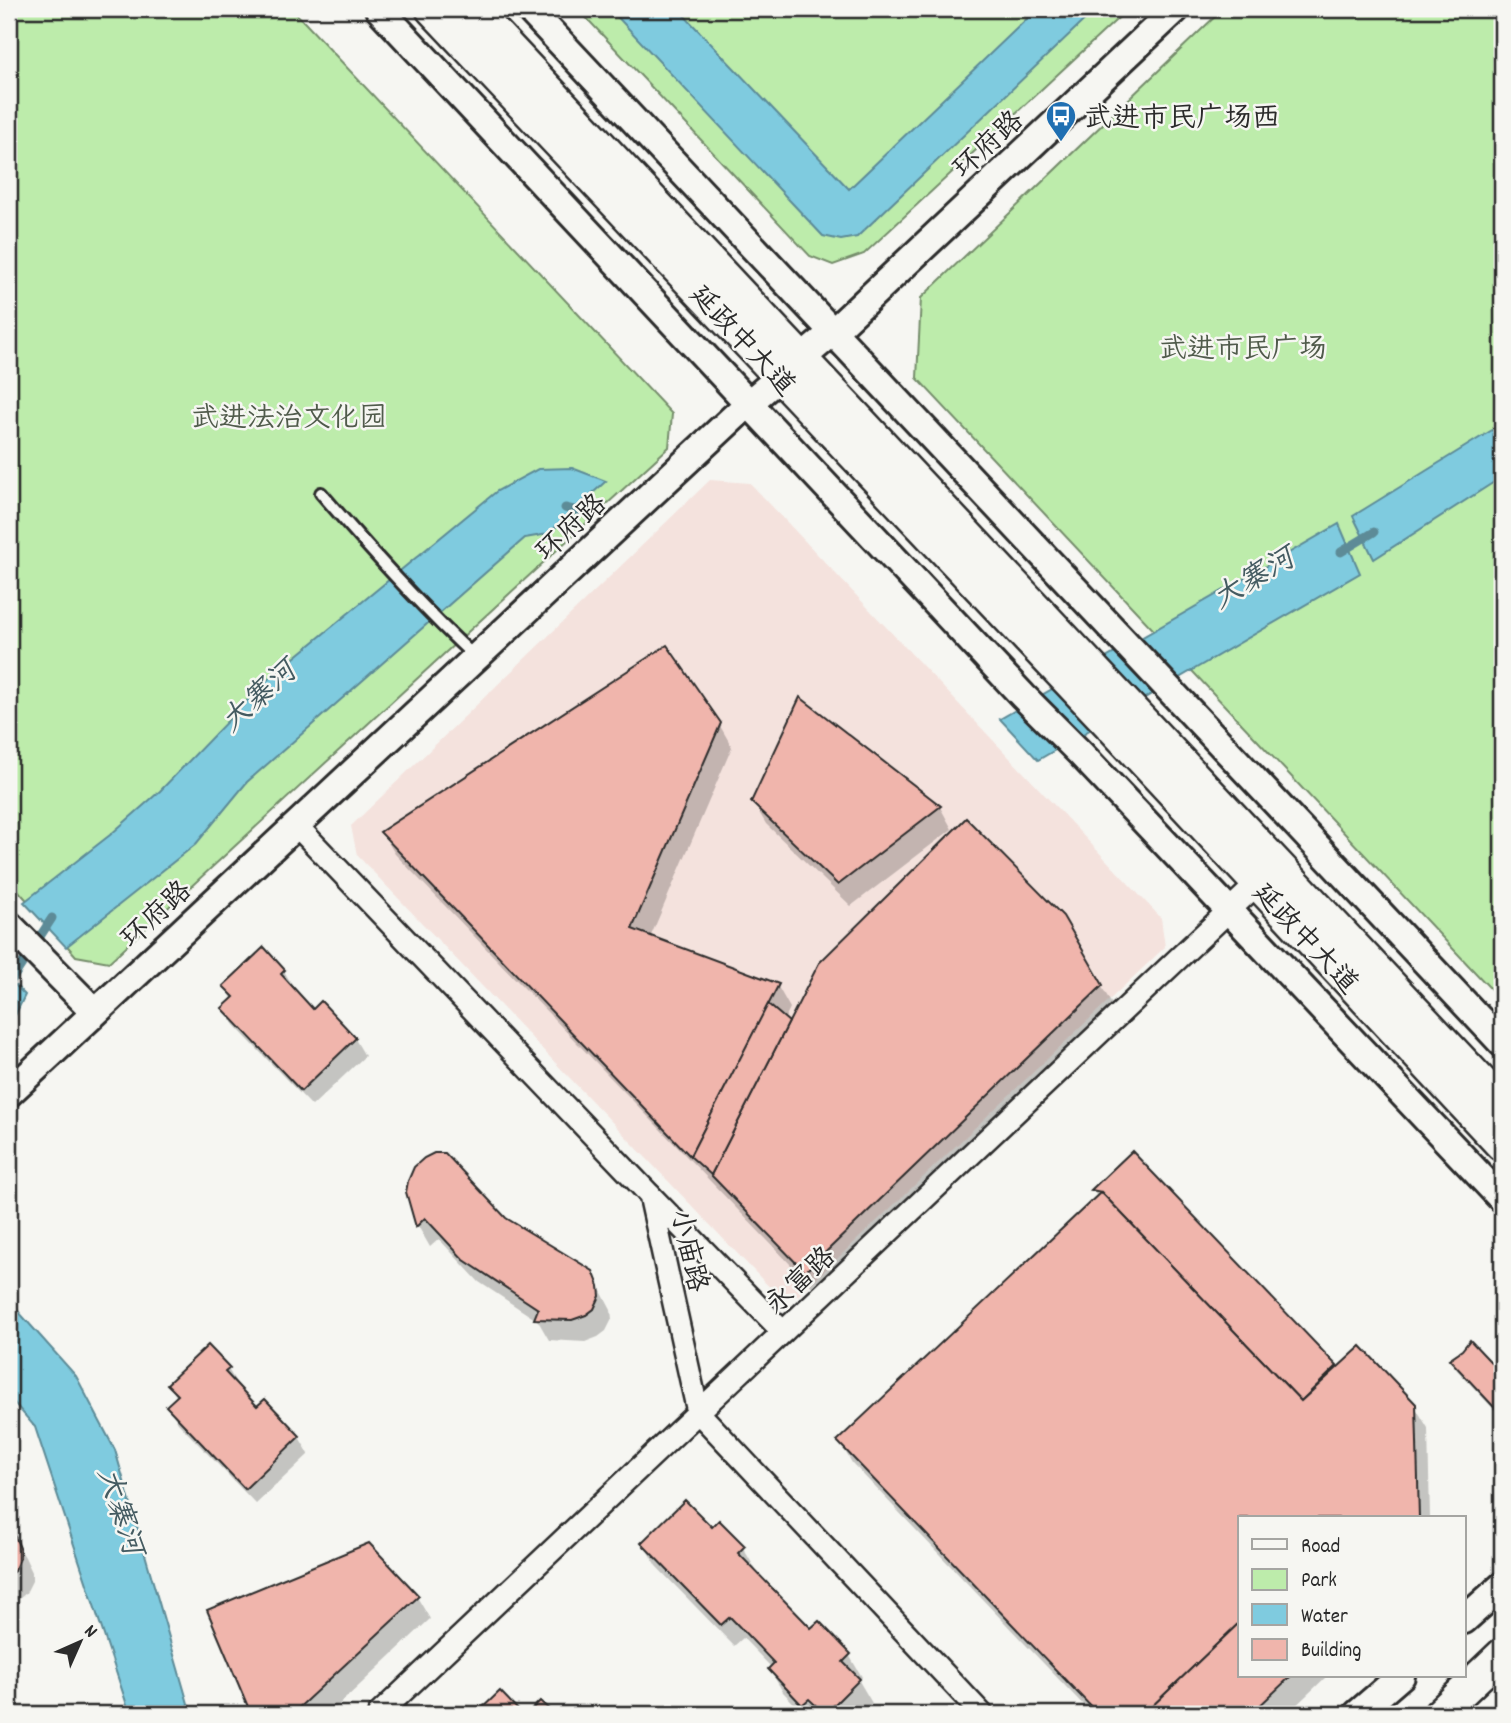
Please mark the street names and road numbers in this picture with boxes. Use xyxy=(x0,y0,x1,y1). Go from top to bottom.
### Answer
street label: 环府路 xyxy=(946,103,1035,190)
street label: 延政中大道 xyxy=(678,278,803,407)
street label: 环府路 xyxy=(529,486,618,573)
street label: 环府路 xyxy=(114,873,203,960)
street label: 延政中大道 xyxy=(1241,876,1366,1005)
street label: 小庙路 xyxy=(657,1206,715,1297)
street label: 永富路 xyxy=(758,1239,847,1326)

